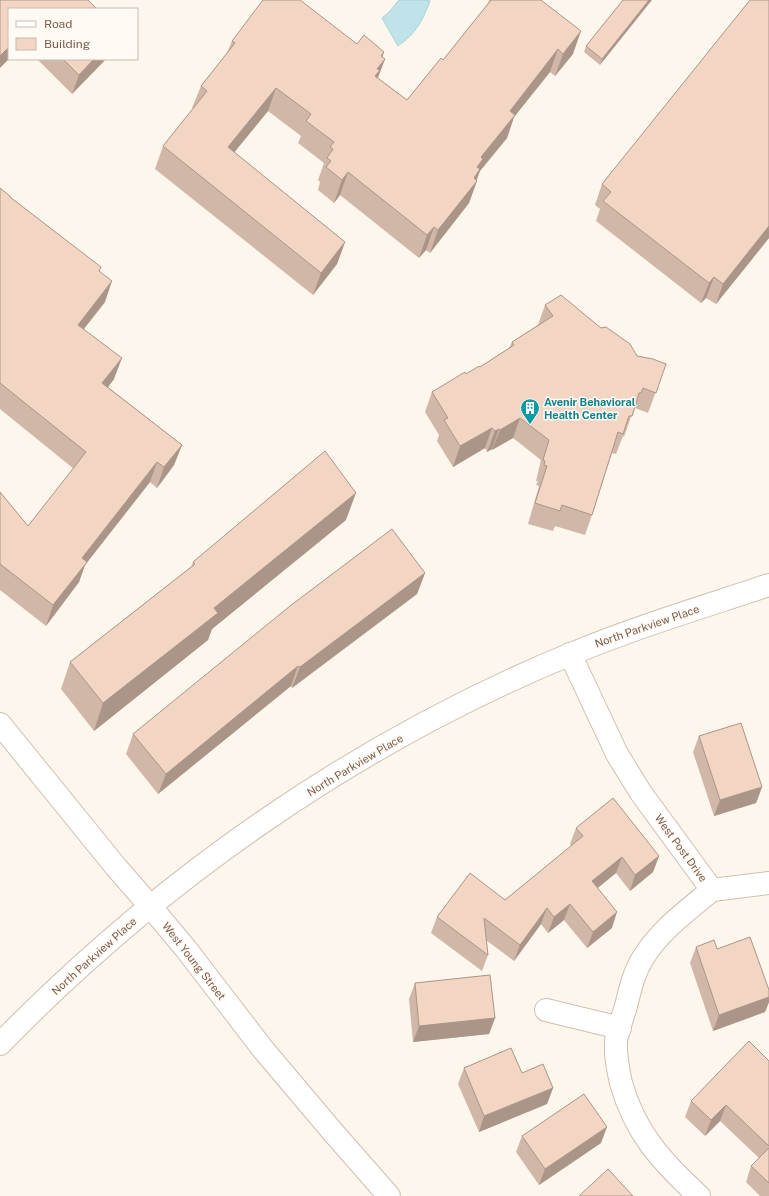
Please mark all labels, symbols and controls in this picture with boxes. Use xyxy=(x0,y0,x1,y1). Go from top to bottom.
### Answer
legend xyxy=(8,8,138,60)
text: Road xyxy=(44,17,72,31)
text: Building xyxy=(44,37,90,51)
place label: Avenir Behavioral Health Center xyxy=(544,396,636,421)
building icon: Avenir Behavioral Health Center xyxy=(519,397,541,425)
street label: North Parkview Place xyxy=(593,602,701,650)
street label: North Parkview Place xyxy=(305,732,405,798)
street label: West Post Drive xyxy=(653,812,709,884)
street label: North Parkview Place xyxy=(49,915,139,997)
street label: West Young Street xyxy=(160,920,228,1002)

